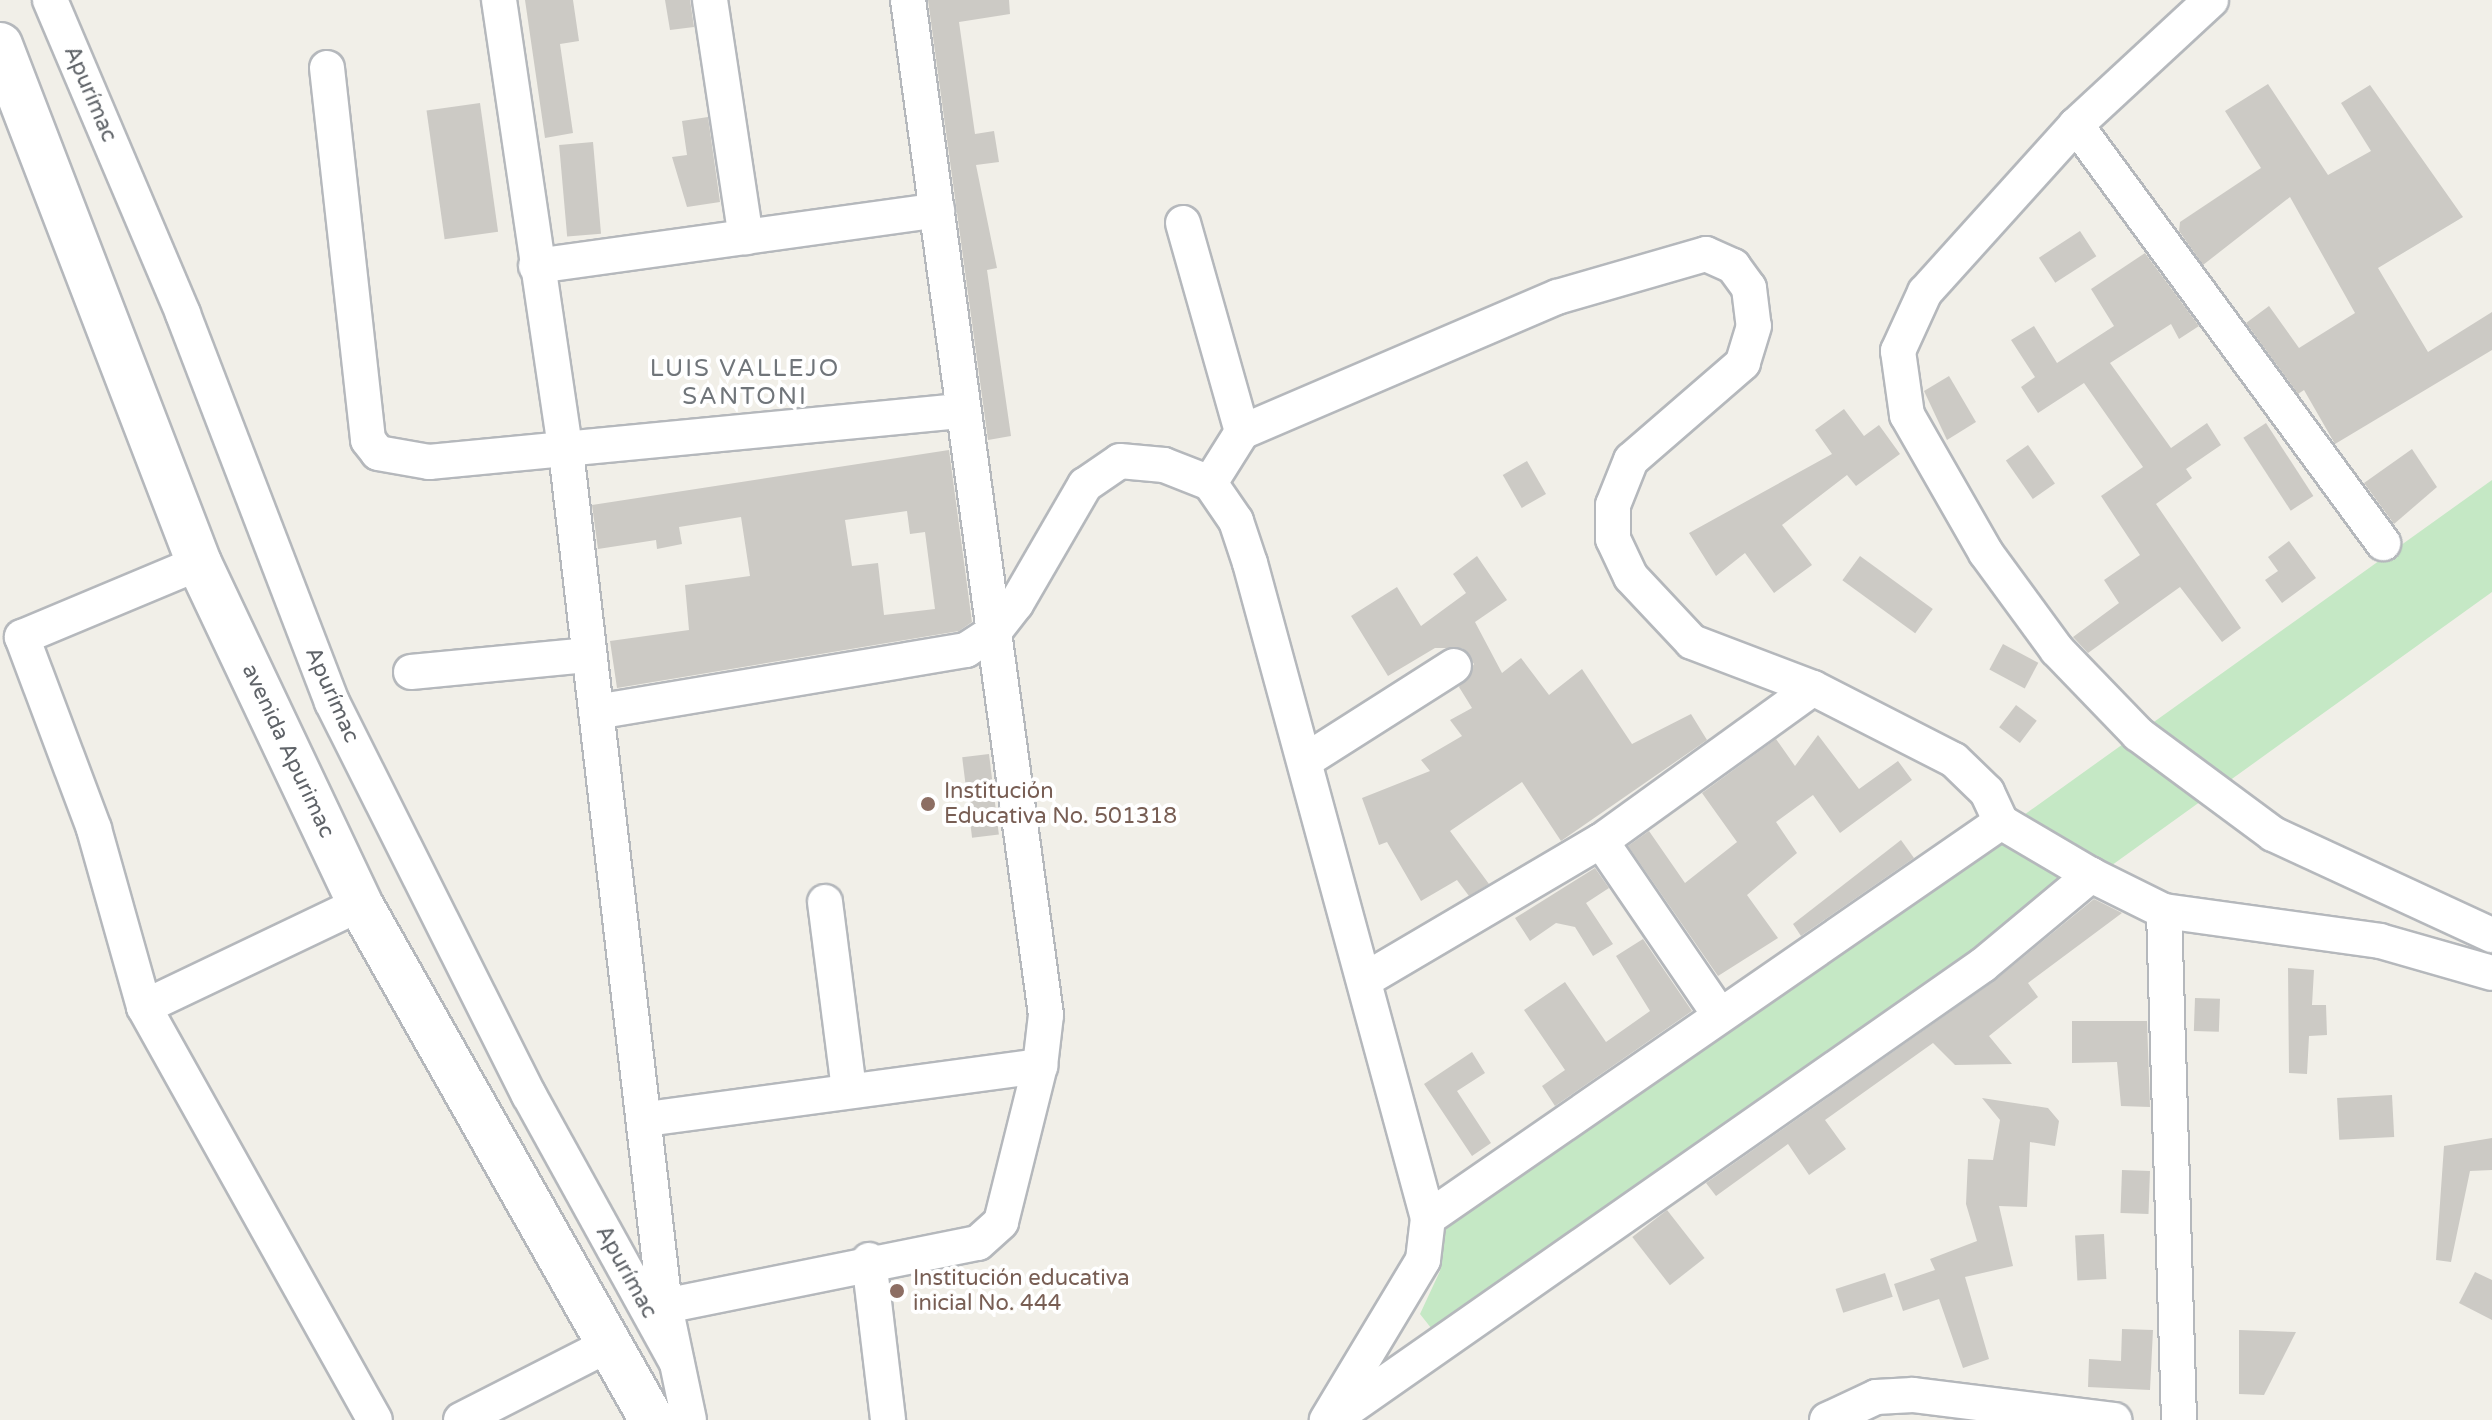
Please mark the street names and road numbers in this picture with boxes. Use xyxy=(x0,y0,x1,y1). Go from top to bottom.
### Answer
street label: Apurímac xyxy=(58,42,122,146)
street label: Apurímac xyxy=(299,643,365,747)
street label: avenida Apurimac xyxy=(236,660,340,842)
street label: Apurímac xyxy=(590,1221,662,1323)

